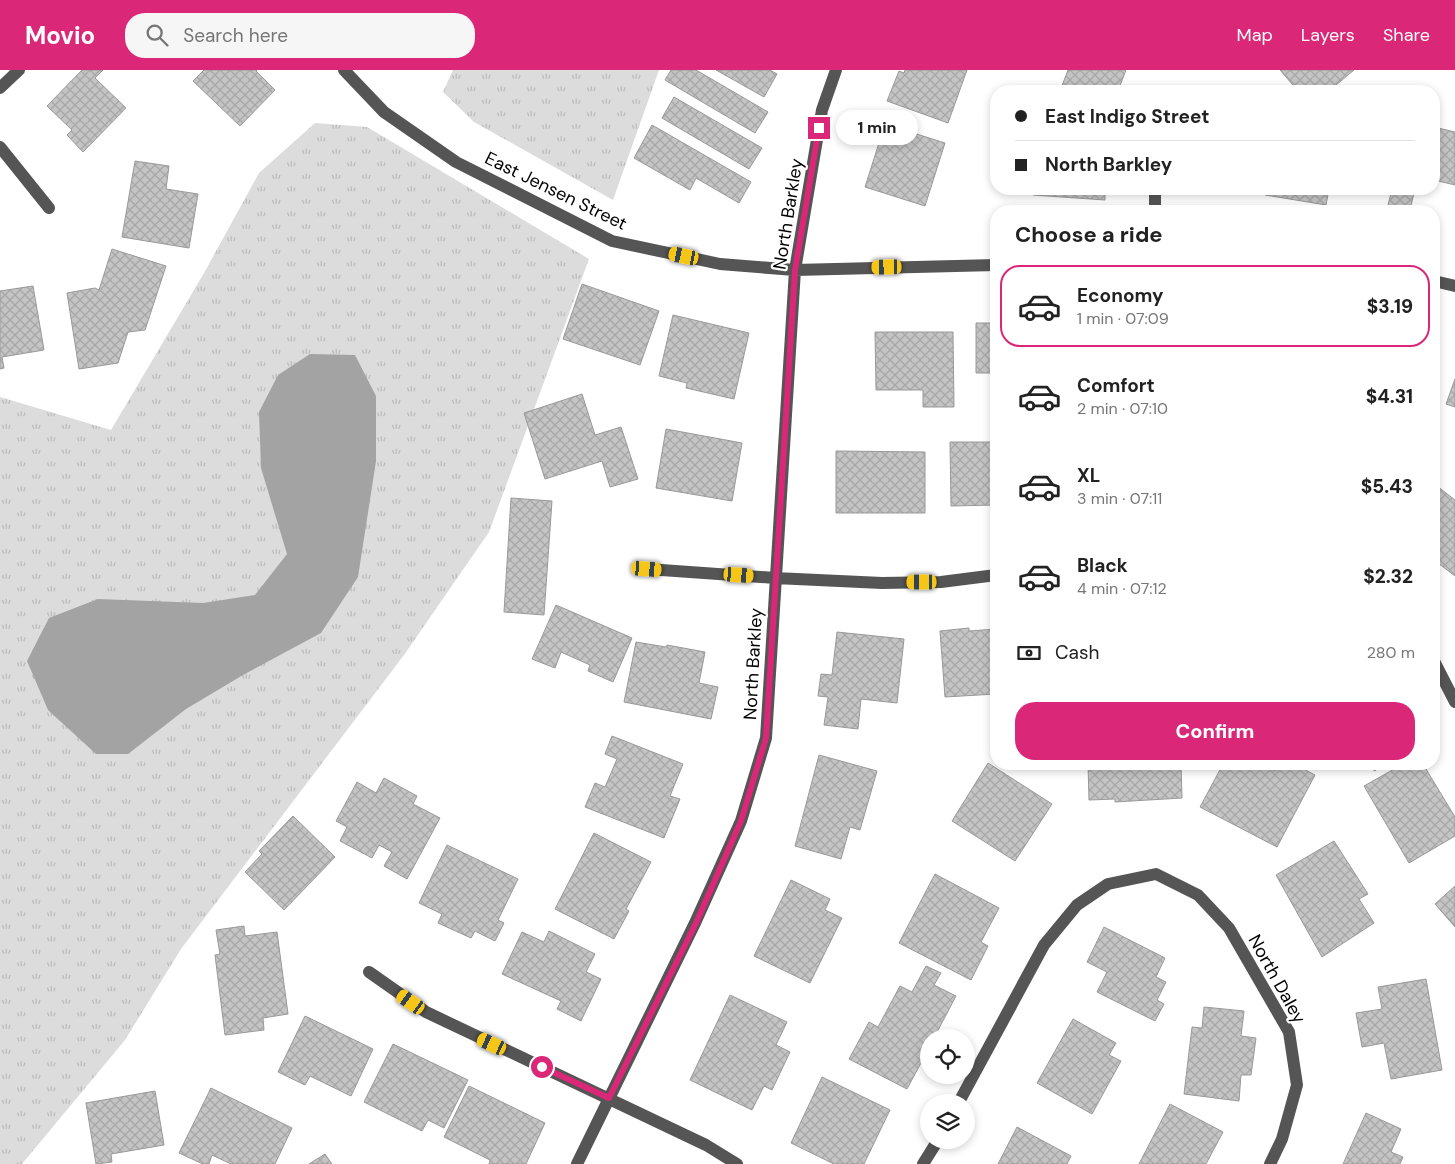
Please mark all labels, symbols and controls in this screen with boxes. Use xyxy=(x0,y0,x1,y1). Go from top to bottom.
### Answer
search box xyxy=(125,13,475,58)
text: Movio xyxy=(25,20,95,51)
icon: search xyxy=(143,21,171,49)
text: Search here xyxy=(183,23,288,48)
text: Map xyxy=(1237,23,1273,47)
text: Layers xyxy=(1301,23,1355,47)
text: Share xyxy=(1383,23,1430,47)
text: East Indigo Street xyxy=(1045,104,1210,129)
callout: 1 min xyxy=(836,110,919,146)
route end xyxy=(808,117,830,139)
text: 1 min xyxy=(857,117,897,138)
street label: East Jensen Street xyxy=(481,146,631,236)
text: North Barkley xyxy=(1045,152,1172,177)
street label: North Barkley xyxy=(767,157,809,271)
text: Choose a ride xyxy=(1015,220,1163,249)
car xyxy=(667,246,700,266)
car xyxy=(871,259,902,275)
text: Economy xyxy=(1077,283,1164,308)
icon: car xyxy=(1017,284,1062,329)
text: $3.19 xyxy=(1367,294,1413,319)
text: 1 min · 07:09 xyxy=(1077,308,1169,329)
text: Comfort xyxy=(1077,373,1155,398)
icon: car xyxy=(1017,374,1062,419)
text: $4.31 xyxy=(1366,384,1413,409)
text: 2 min · 07:10 xyxy=(1077,398,1168,419)
text: XL xyxy=(1077,463,1100,488)
icon: car xyxy=(1017,464,1062,509)
text: $5.43 xyxy=(1361,474,1413,499)
text: 3 min · 07:11 xyxy=(1077,488,1162,509)
text: Black xyxy=(1077,553,1128,578)
icon: car xyxy=(1017,554,1062,599)
car xyxy=(631,560,662,578)
text: $2.32 xyxy=(1363,564,1413,589)
car xyxy=(723,566,754,584)
car xyxy=(907,575,937,590)
text: 4 min · 07:12 xyxy=(1077,578,1167,599)
street label: North Barkley xyxy=(738,607,768,721)
icon: cash xyxy=(1015,639,1043,667)
text: Cash xyxy=(1055,640,1099,665)
text: 280 m xyxy=(1367,642,1415,663)
button: Confirm xyxy=(1015,702,1415,760)
street label: North Daley xyxy=(1243,930,1311,1028)
car xyxy=(394,987,427,1017)
map controls xyxy=(920,1029,975,1149)
button: locate xyxy=(920,1029,975,1084)
car xyxy=(475,1031,508,1057)
route start xyxy=(531,1056,553,1078)
button: layers xyxy=(920,1094,975,1149)

